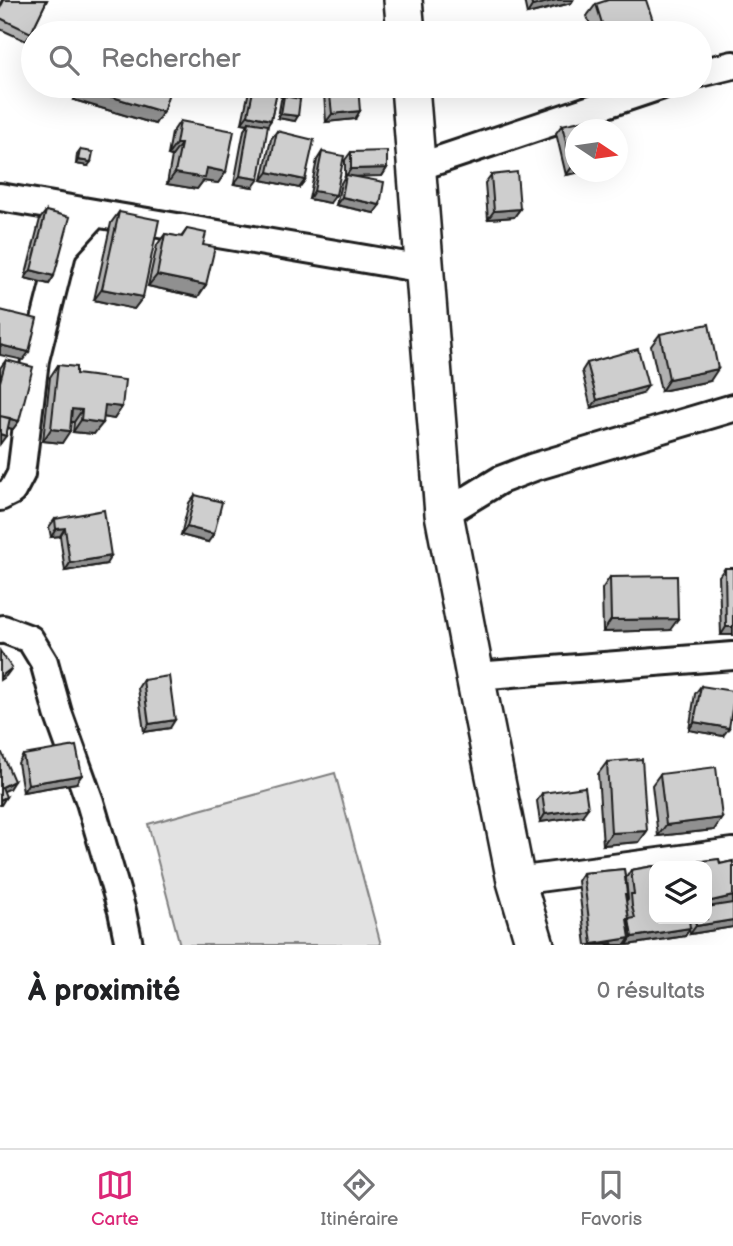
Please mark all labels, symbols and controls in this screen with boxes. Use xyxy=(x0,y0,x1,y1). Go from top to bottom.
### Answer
search box xyxy=(21,21,712,98)
icon: search xyxy=(45,41,83,79)
text: Rechercher xyxy=(101,44,240,75)
north arrow xyxy=(565,119,628,182)
map controls xyxy=(649,861,712,924)
button: layers xyxy=(649,861,712,924)
text: À proximité xyxy=(28,973,180,1009)
text: 0 résultats xyxy=(597,977,705,1005)
tab: Carte xyxy=(91,1166,139,1231)
tab: Itinéraire xyxy=(321,1166,398,1231)
tab: Favoris xyxy=(580,1166,642,1231)

